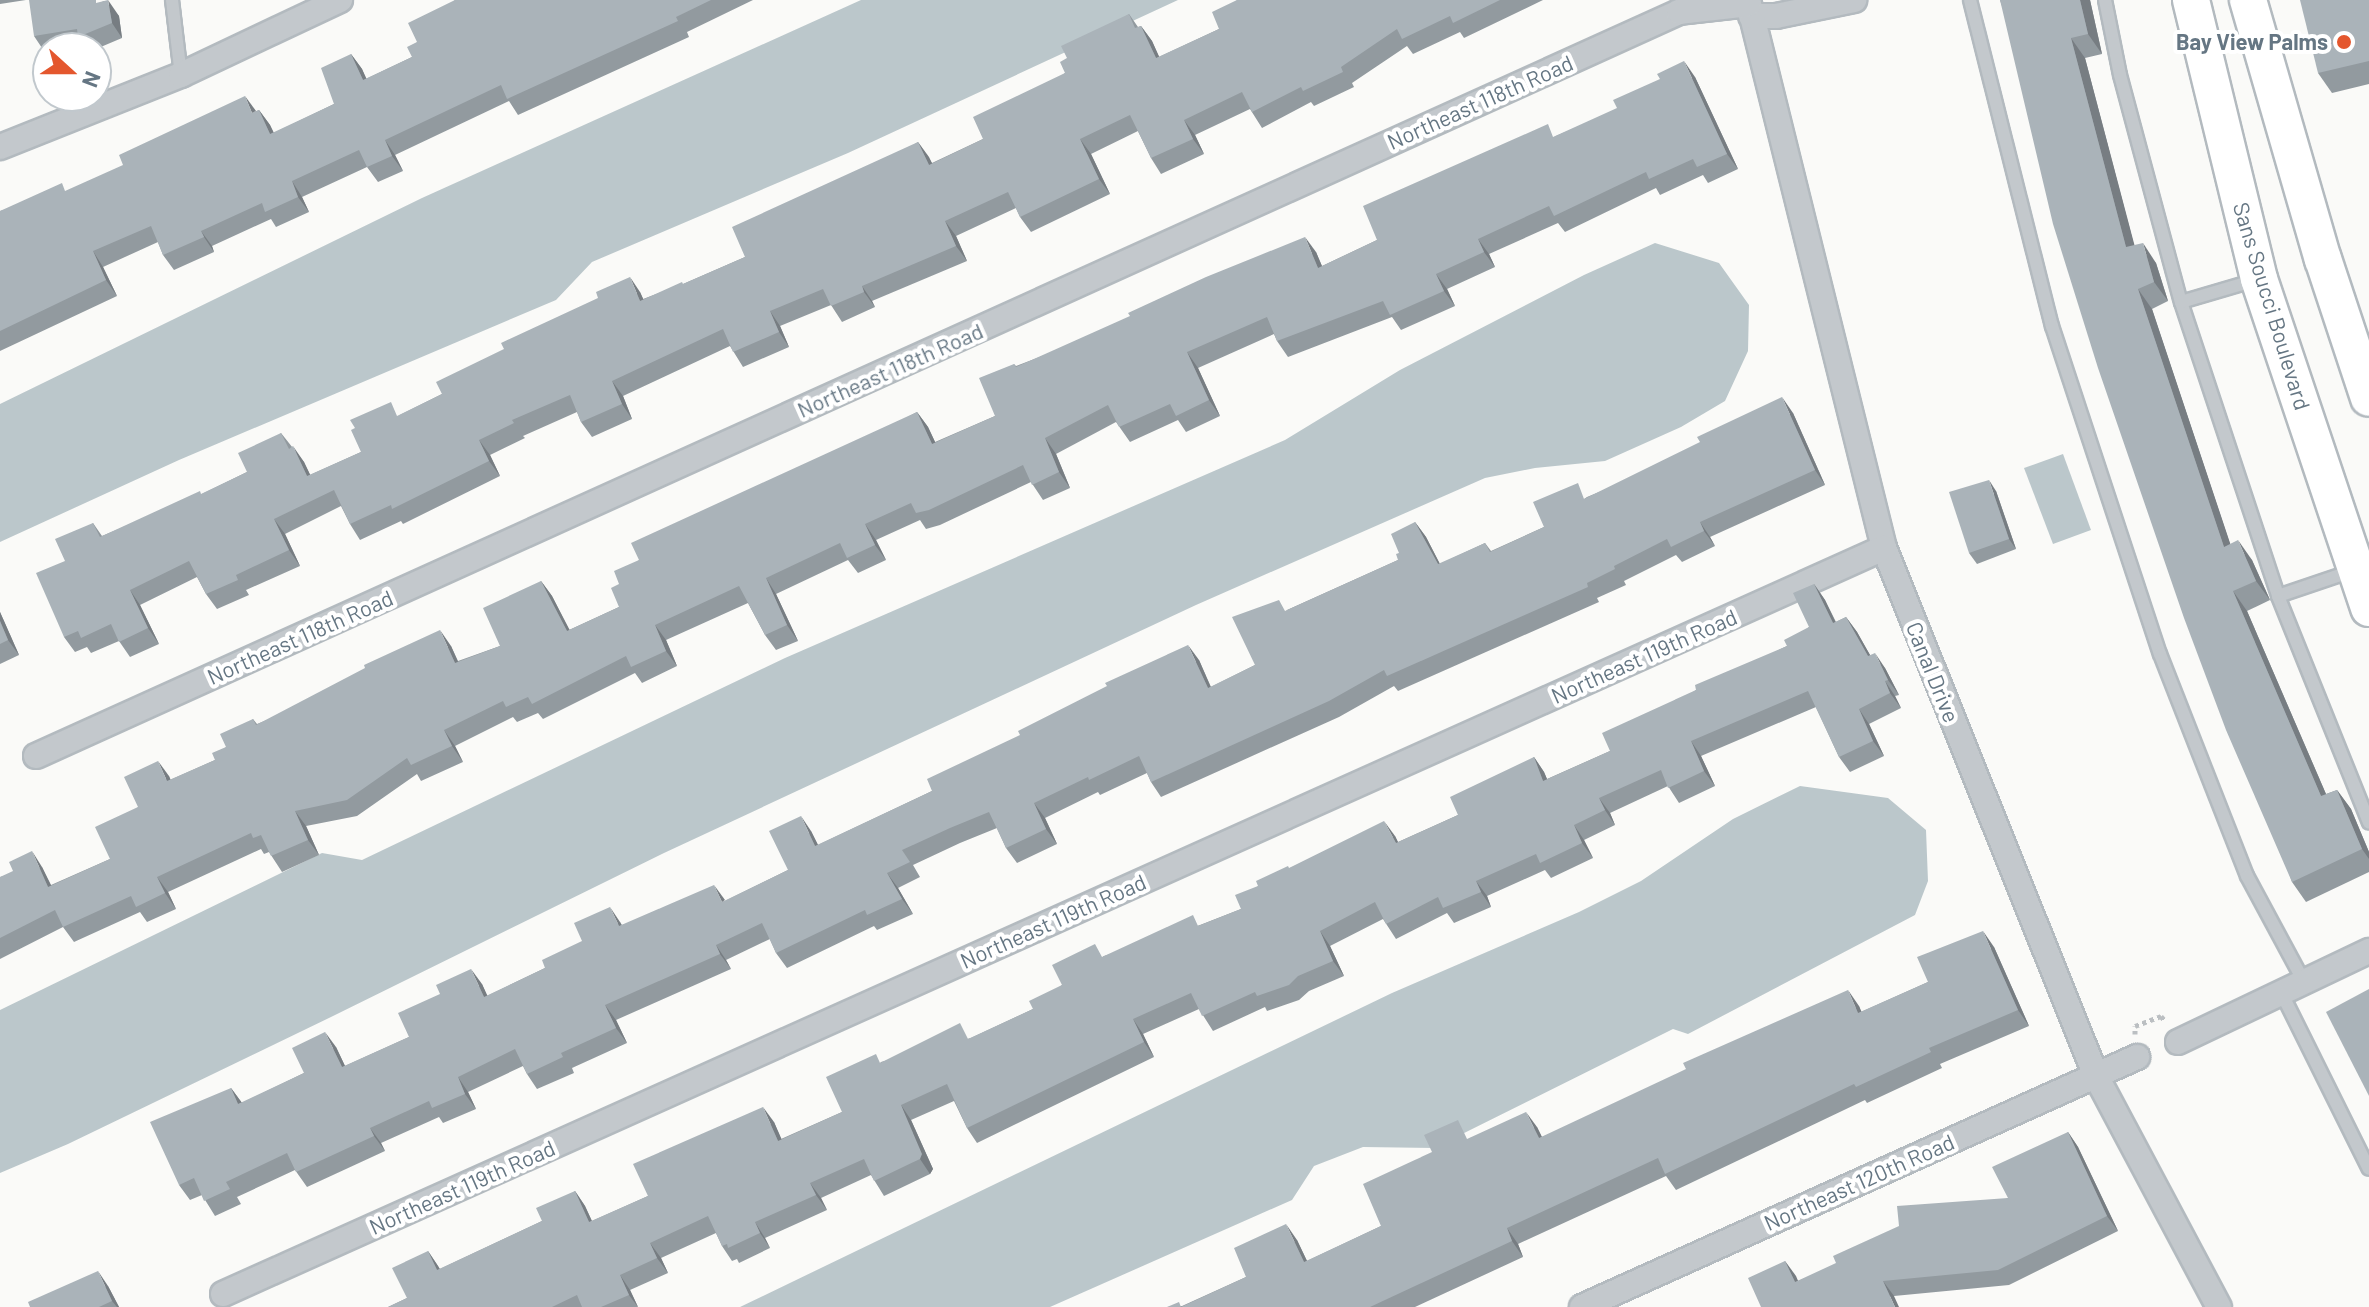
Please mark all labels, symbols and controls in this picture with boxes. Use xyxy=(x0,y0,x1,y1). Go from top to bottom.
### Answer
place label: Bay View Palms xyxy=(2176,29,2328,55)
north arrow xyxy=(32,32,112,112)
marker: Bay View Palms xyxy=(2335,33,2353,51)
street label: Northeast 118th Road xyxy=(1383,49,1577,155)
text: N xyxy=(78,68,107,91)
street label: Sans Soucci Boulevard xyxy=(2228,199,2316,413)
street label: Northeast 118th Road xyxy=(793,317,987,423)
street label: Northeast 118th Road xyxy=(203,584,397,690)
street label: Northeast 119th Road xyxy=(1547,603,1741,709)
street label: Canal Drive xyxy=(1901,618,1965,726)
street label: Northeast 119th Road xyxy=(956,868,1150,974)
street label: Northeast 120th Road xyxy=(1760,1128,1958,1236)
street label: Northeast 119th Road xyxy=(365,1134,559,1240)

